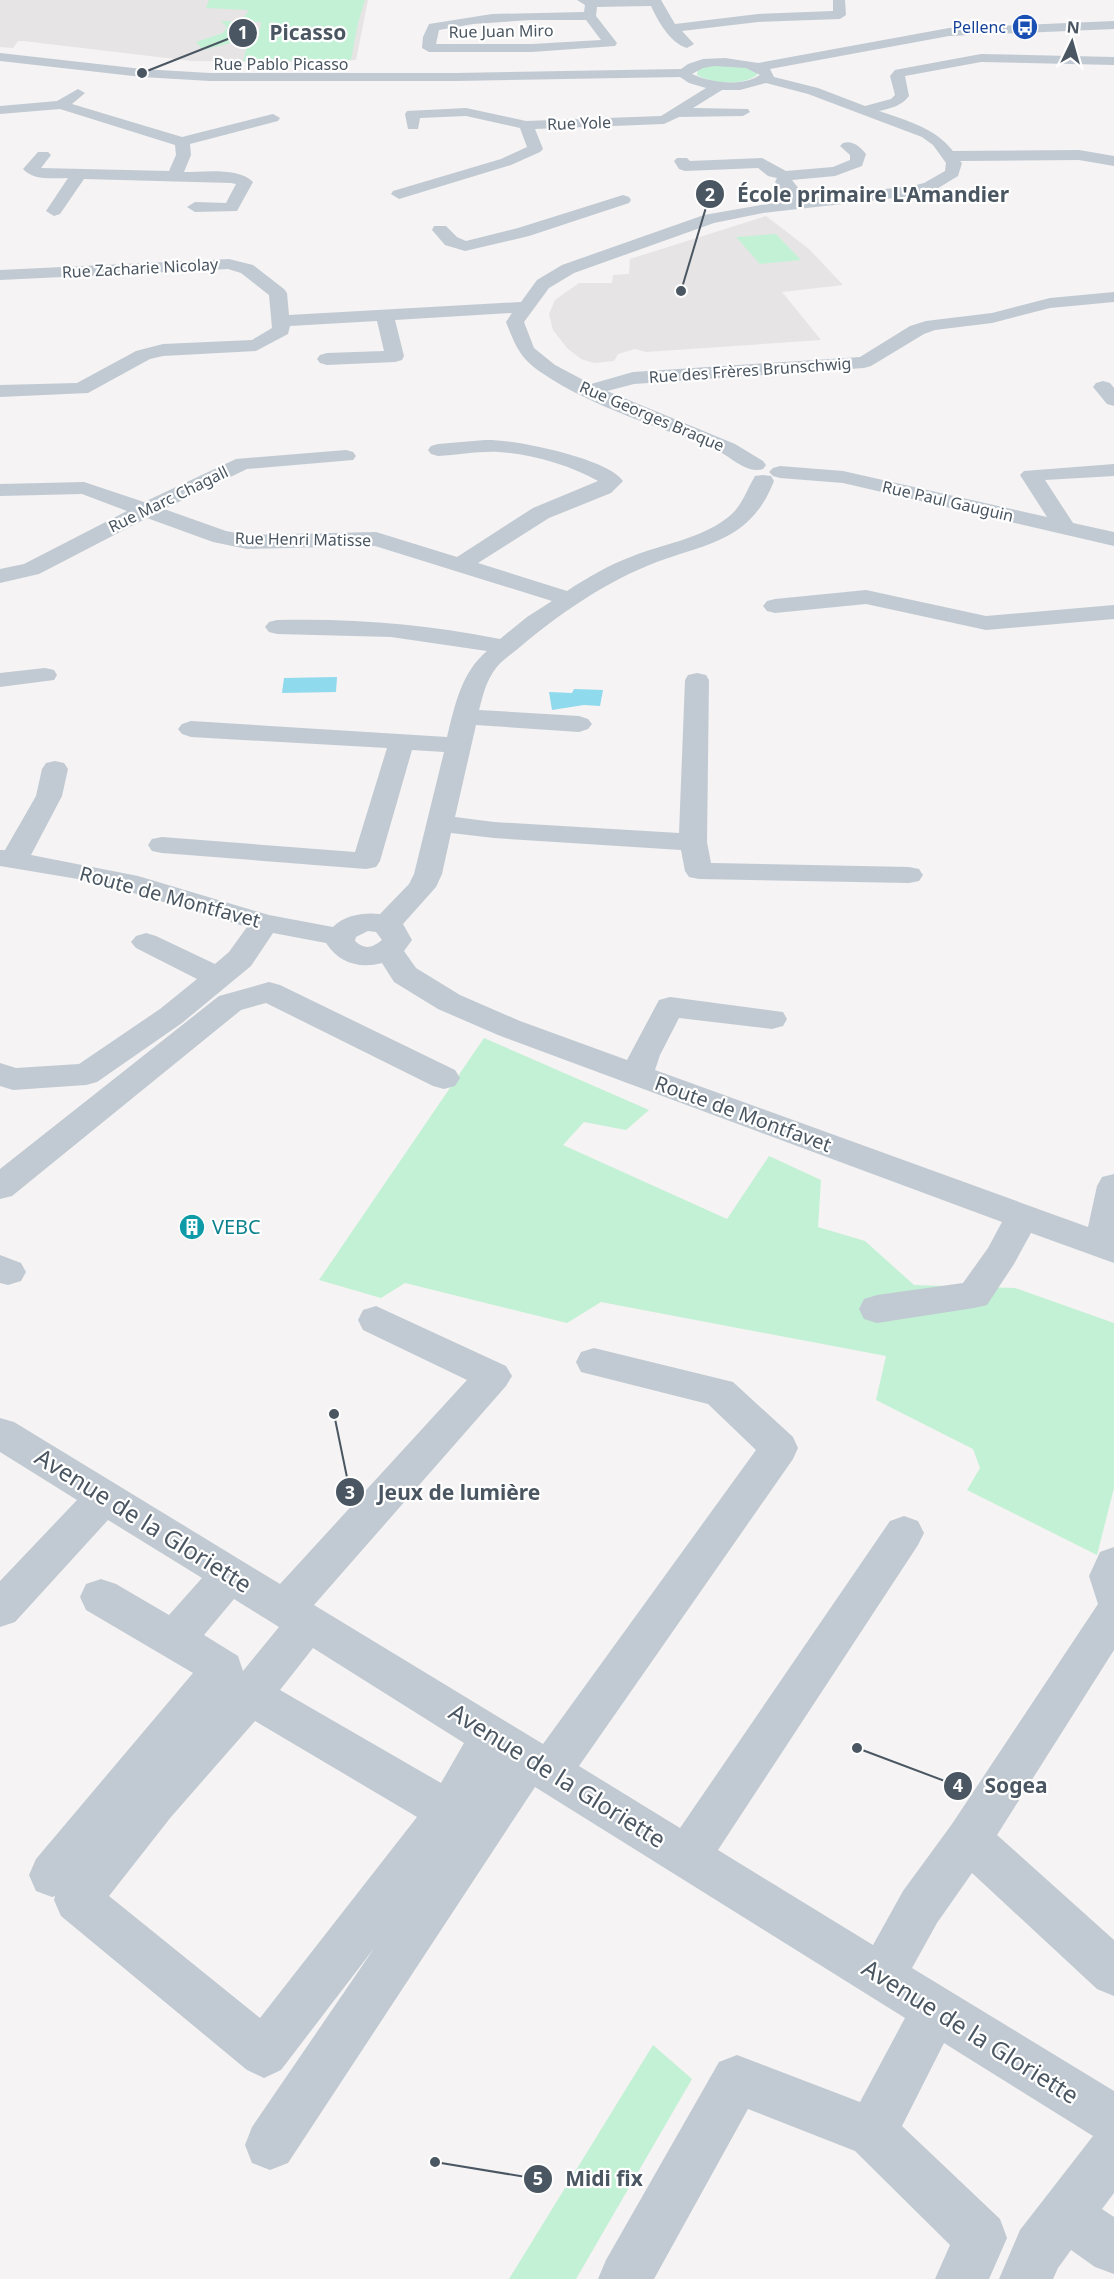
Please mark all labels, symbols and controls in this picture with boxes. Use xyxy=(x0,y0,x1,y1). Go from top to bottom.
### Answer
bus stop icon: Pellenc xyxy=(1010,12,1040,42)
north arrow xyxy=(1042,12,1102,72)
callout: Picasso xyxy=(228,13,358,52)
place label: Pellenc xyxy=(952,16,1006,38)
text: N xyxy=(1066,16,1081,39)
text: Picasso xyxy=(270,18,346,46)
street label: Rue Juan Miro xyxy=(448,19,554,43)
text: 1 xyxy=(238,20,248,44)
street label: Rue Pablo Picasso xyxy=(214,53,348,75)
street label: Rue Yole xyxy=(547,111,611,135)
callout: École primaire L'Amandier xyxy=(695,175,1021,214)
text: École primaire L'Amandier xyxy=(737,180,1010,208)
text: 2 xyxy=(705,182,715,206)
street label: Rue Zacharie Nicolay xyxy=(61,253,220,283)
street label: Rue des Frères Brunschwig xyxy=(648,352,852,388)
street label: Rue Georges Braque xyxy=(576,376,728,456)
street label: Rue Marc Chagall xyxy=(104,460,232,538)
street label: Rue Paul Gauguin xyxy=(880,475,1016,527)
street label: Rue Henri Matisse xyxy=(235,527,371,551)
street label: Route de Montfavet xyxy=(77,859,263,934)
street label: Route de Montfavet xyxy=(651,1069,835,1158)
building icon: VEBC xyxy=(177,1212,207,1242)
place label: VEBC xyxy=(212,1213,261,1240)
street label: Avenue de la Gloriette xyxy=(29,1440,258,1600)
callout: Jeux de lumière xyxy=(335,1473,552,1512)
text: Jeux de lumière xyxy=(376,1478,540,1506)
text: 3 xyxy=(345,1480,355,1504)
street label: Avenue de la Gloriette xyxy=(443,1695,672,1855)
callout: Sogea xyxy=(943,1766,1060,1805)
text: Sogea xyxy=(984,1771,1048,1799)
text: 4 xyxy=(953,1773,963,1797)
street label: Avenue de la Gloriette xyxy=(856,1951,1085,2111)
callout: Midi fix xyxy=(523,2159,655,2198)
text: Midi fix xyxy=(565,2164,644,2192)
text: 5 xyxy=(533,2166,543,2190)

